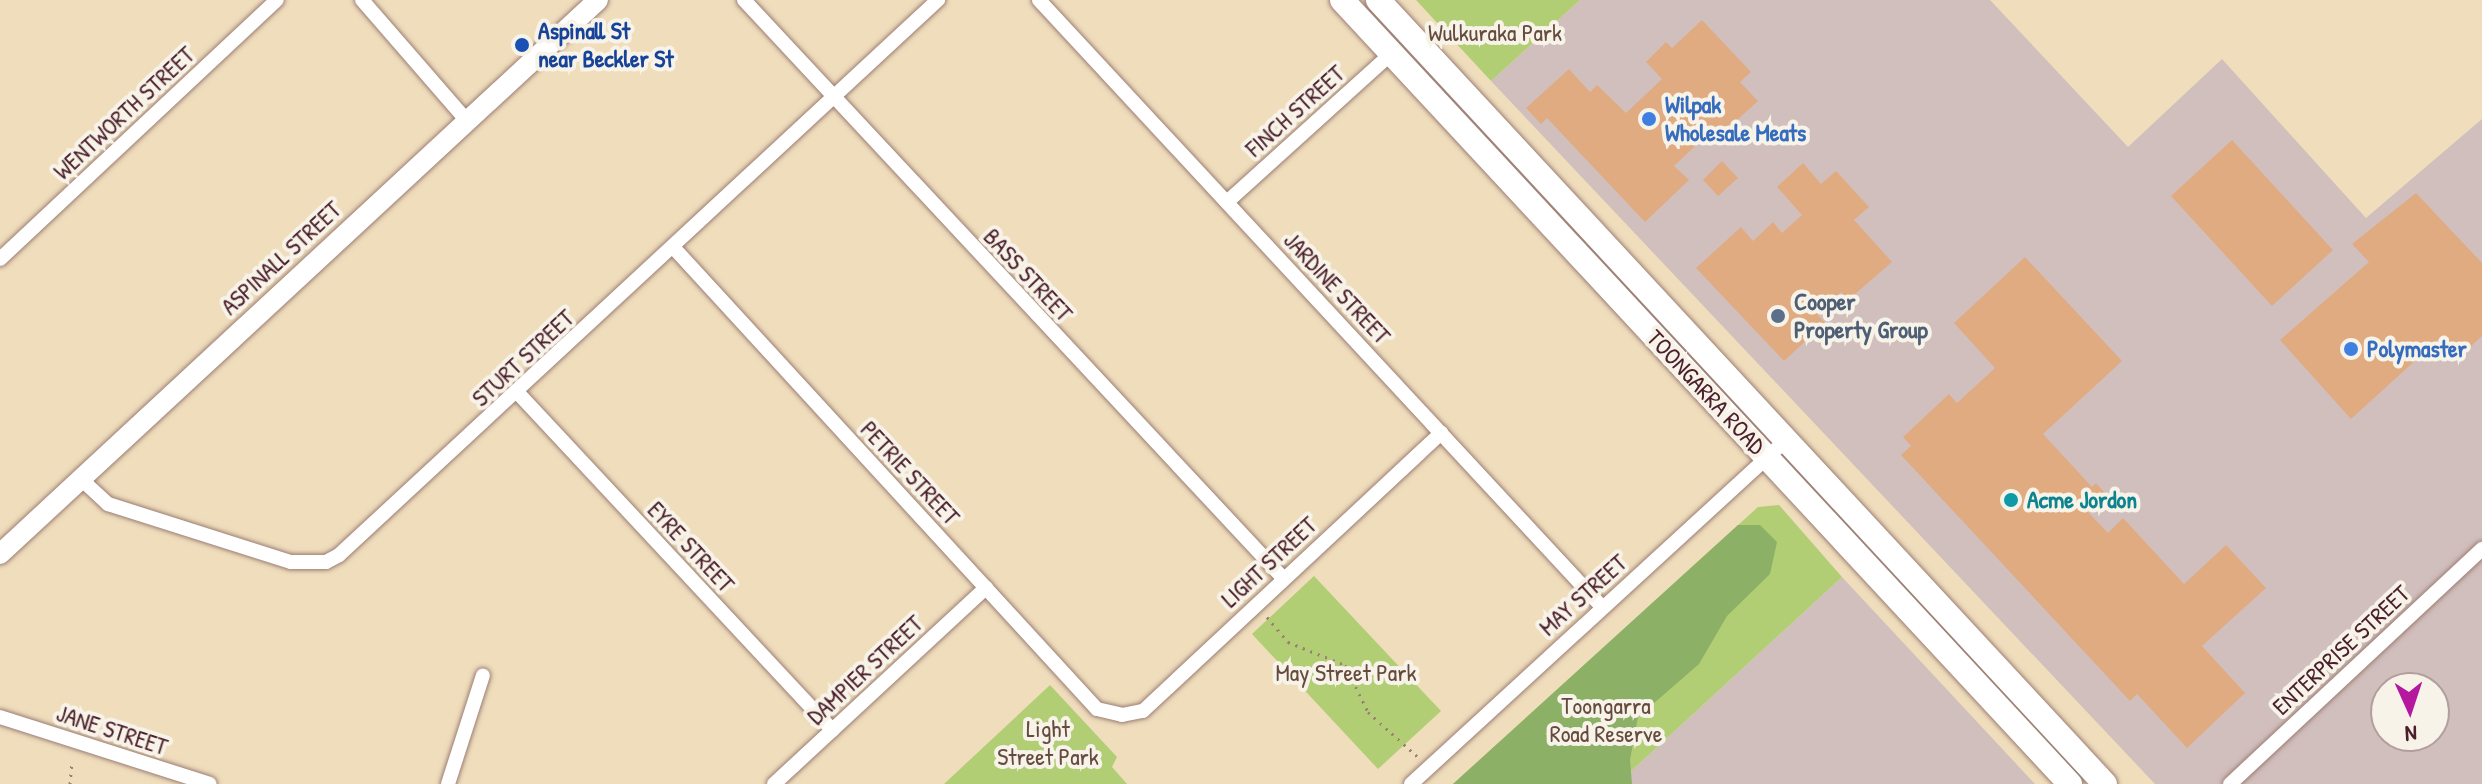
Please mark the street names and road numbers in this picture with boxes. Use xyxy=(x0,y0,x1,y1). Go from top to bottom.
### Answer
street label: WENTWORTH STREET xyxy=(48,40,200,186)
street label: FINCH STREET xyxy=(1240,59,1350,163)
street label: ASPINALL STREET xyxy=(215,195,347,321)
street label: BASS STREET xyxy=(978,222,1078,328)
street label: JARDINE STREET xyxy=(1278,226,1396,350)
street label: STURT STREET xyxy=(466,304,580,412)
street label: TOONGARRA ROAD xyxy=(1641,324,1771,460)
street label: PETRIE STREET xyxy=(855,415,965,531)
street label: EYRE STREET xyxy=(642,496,740,598)
street label: LIGHT STREET xyxy=(1215,511,1323,613)
street label: MAY STREET xyxy=(1533,548,1633,642)
street label: ENTERPRISE STREET xyxy=(2266,579,2416,721)
street label: DAMPIER STREET xyxy=(801,609,929,731)
street label: JANE STREET xyxy=(53,699,171,761)

